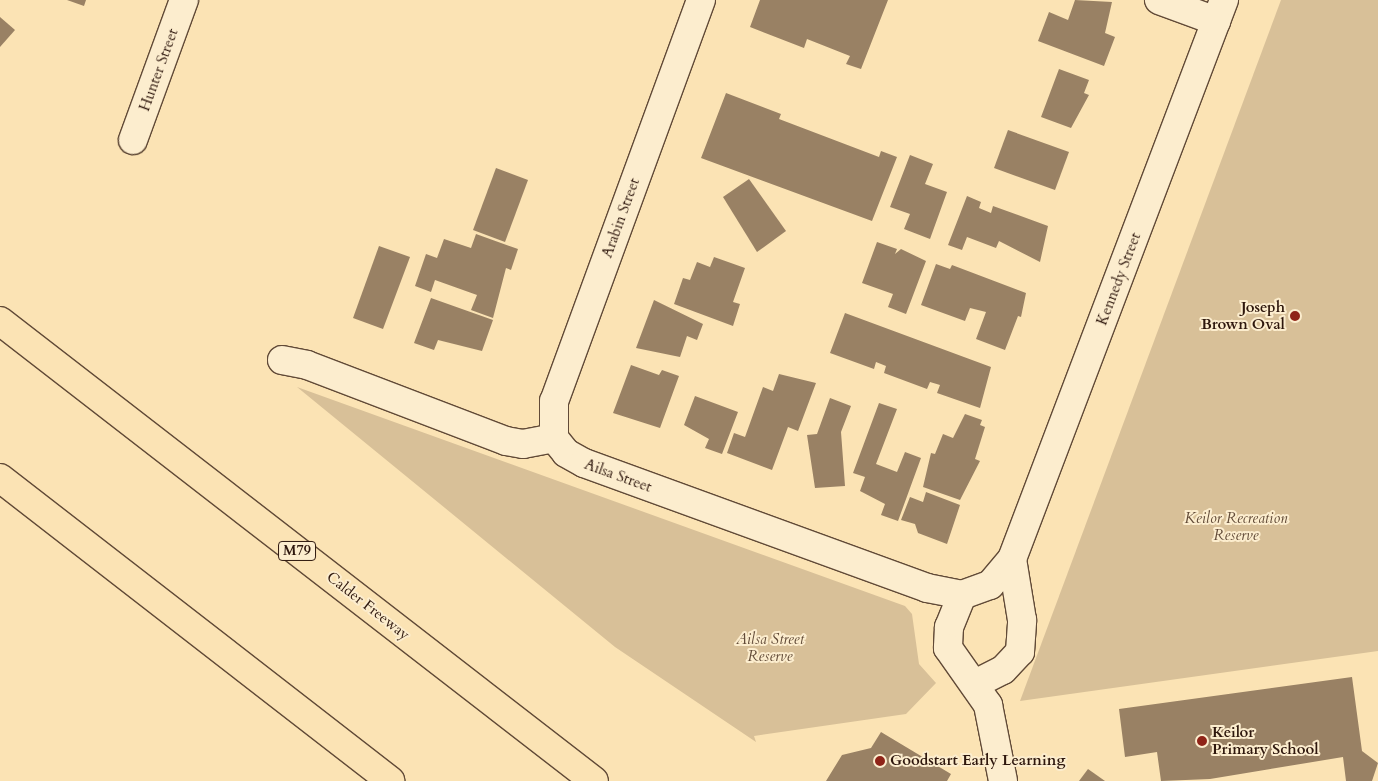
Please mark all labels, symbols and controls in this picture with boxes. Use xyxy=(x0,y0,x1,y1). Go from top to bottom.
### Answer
street label: Hunter Street xyxy=(136,26,182,114)
street label: Arabin Street xyxy=(598,176,644,260)
street label: Kennedy Street xyxy=(1093,230,1145,328)
place label: Joseph Brown Oval xyxy=(1201,298,1285,333)
marker: Joseph Brown Oval xyxy=(1289,310,1301,322)
street label: Ailsa Street xyxy=(582,456,654,496)
park label: Keilor Recreation Reserve xyxy=(1185,509,1287,544)
road number: M79 xyxy=(277,540,317,562)
street label: Calder Freeway xyxy=(323,568,413,644)
park label: Ailsa Street Reserve xyxy=(736,630,804,665)
place label: Keilor Primary School xyxy=(1212,723,1319,758)
marker: Keilor Primary School xyxy=(1196,735,1208,747)
place label: Goodstart Early Learning xyxy=(890,752,1065,770)
marker: Goodstart Early Learning xyxy=(874,755,886,767)

